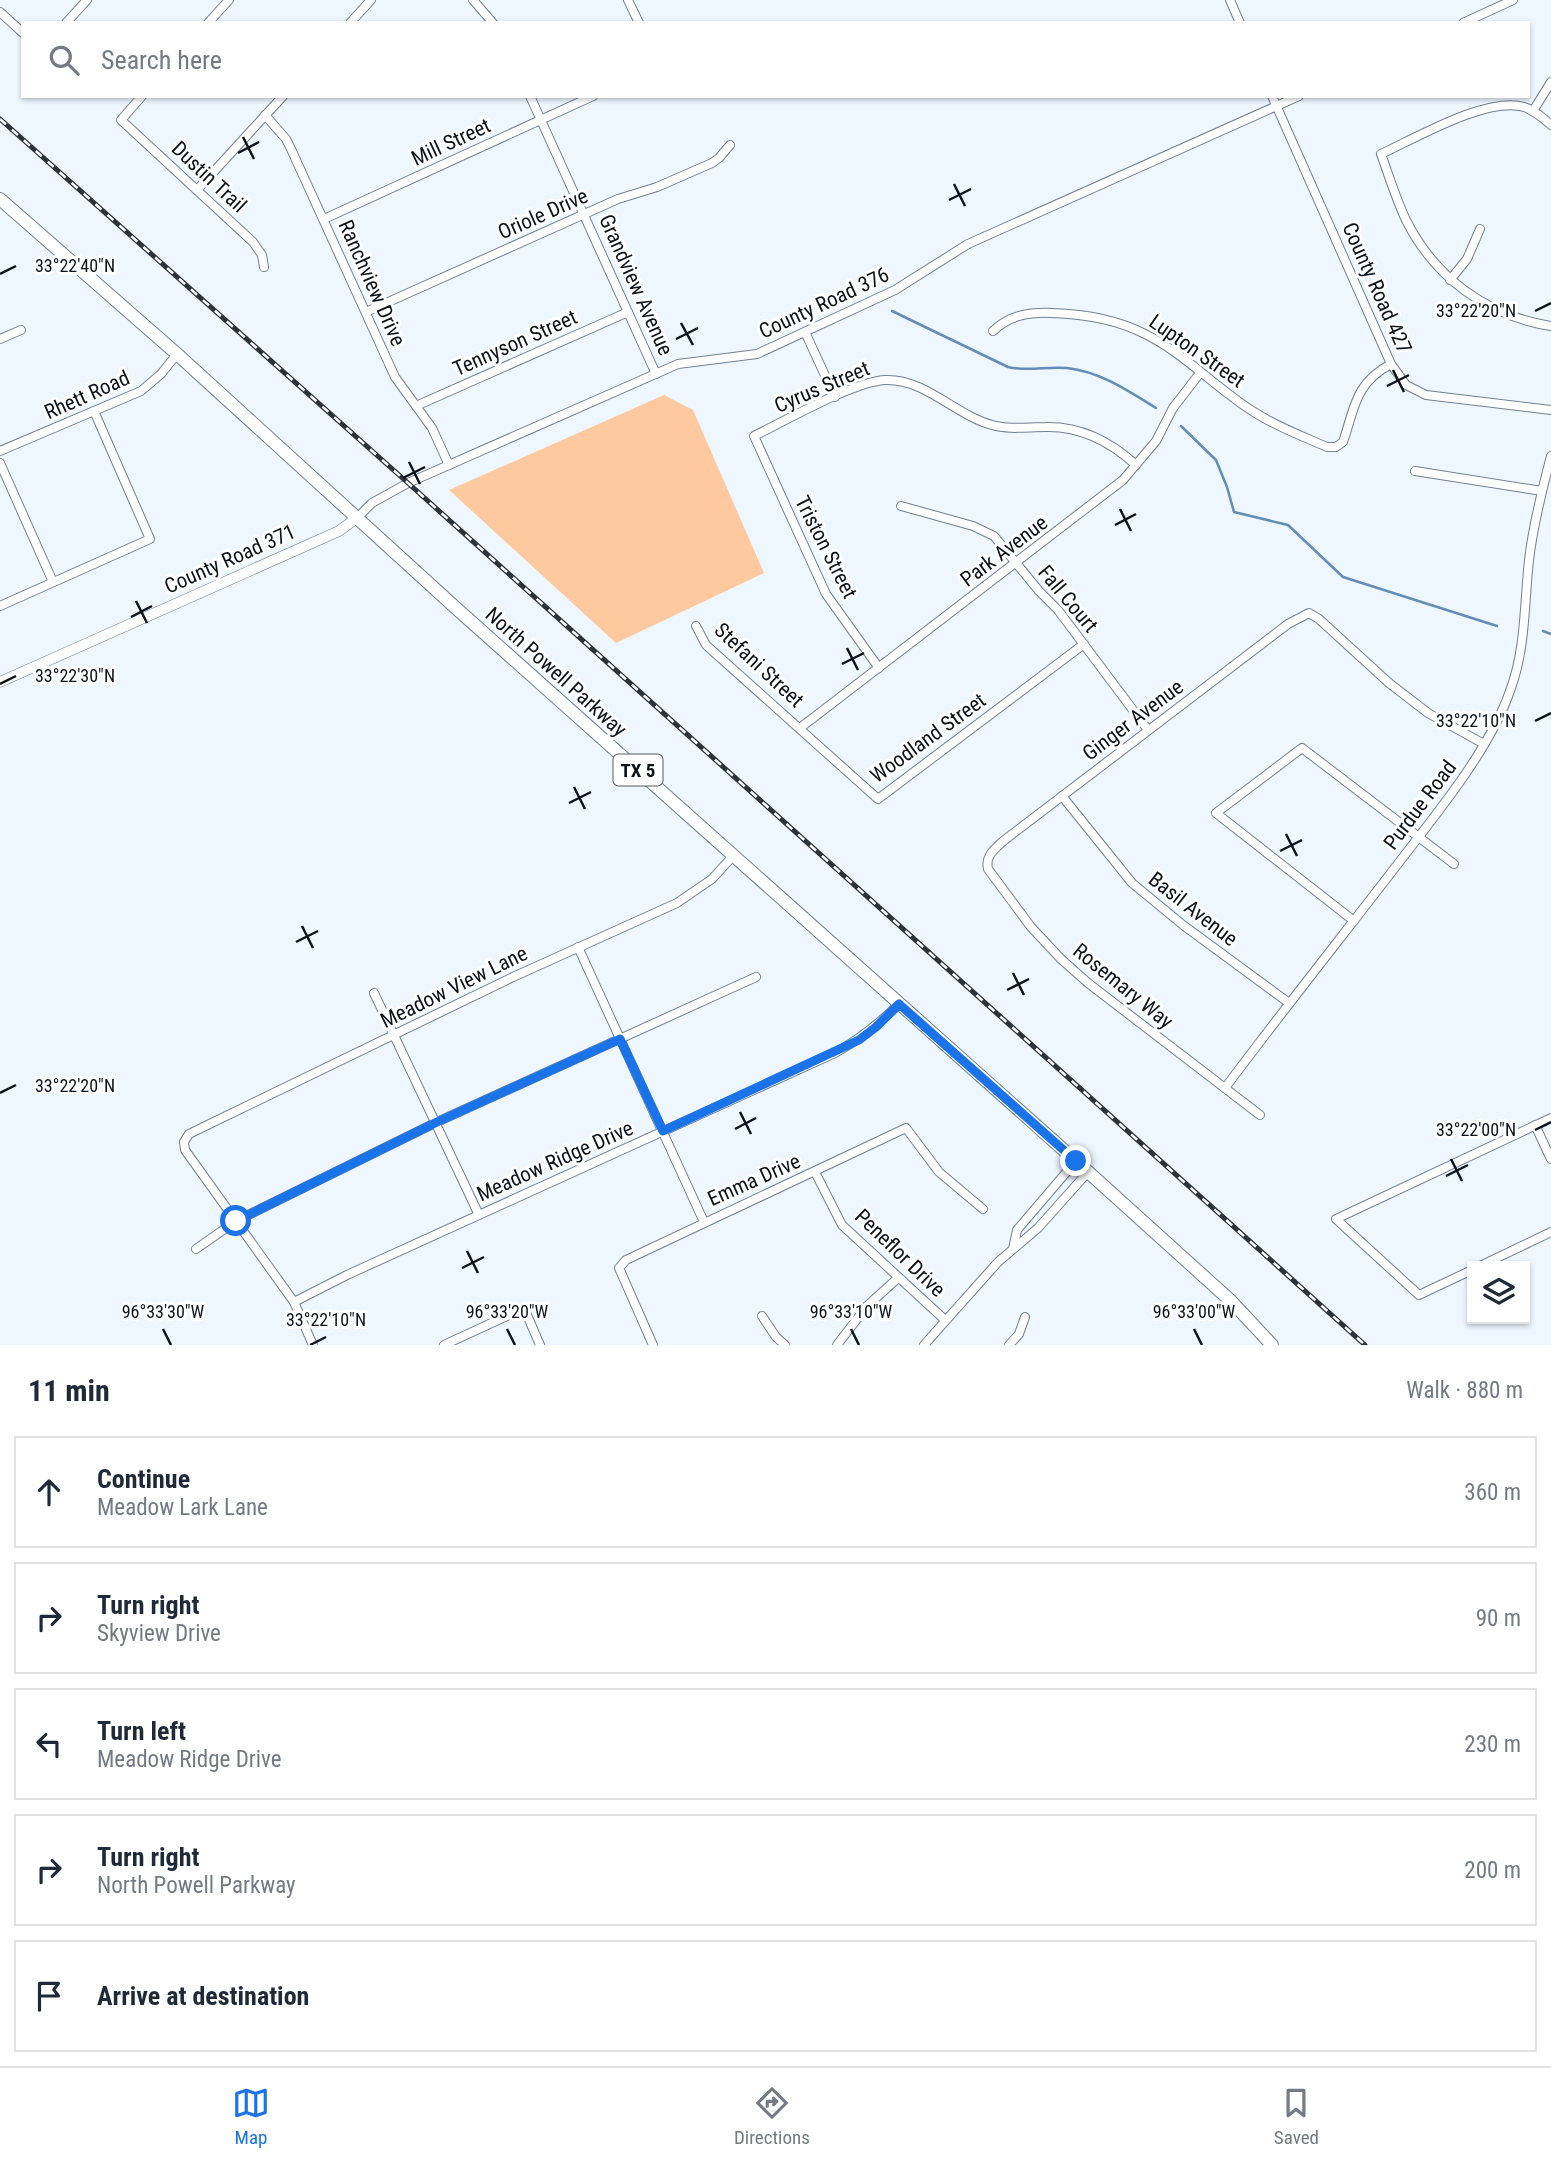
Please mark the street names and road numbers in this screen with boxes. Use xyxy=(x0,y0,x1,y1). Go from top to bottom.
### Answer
street label: Mill Street xyxy=(408,113,494,171)
street label: Dustin Trail xyxy=(167,136,251,218)
street label: Oriole Drive xyxy=(494,183,592,244)
street label: Grandview Avenue xyxy=(594,211,678,359)
street label: Ranchview Drive xyxy=(334,216,411,350)
street label: County Road 427 xyxy=(1337,219,1417,357)
street label: County Road 376 xyxy=(755,262,893,344)
street label: Tennyson Street xyxy=(449,305,581,381)
street label: Lupton Street xyxy=(1145,309,1249,393)
street label: Cyrus Street xyxy=(771,356,873,418)
street label: Rhett Road xyxy=(41,366,133,424)
street label: Triston Street xyxy=(790,492,862,602)
street label: Park Avenue xyxy=(956,510,1052,591)
street label: County Road 371 xyxy=(161,519,299,599)
street label: Fall Court xyxy=(1033,561,1103,637)
street label: North Powell Parkway xyxy=(481,602,632,742)
street label: Stefani Street xyxy=(710,618,808,712)
street label: Ginger Avenue xyxy=(1078,674,1188,765)
street label: Woodland Street xyxy=(866,688,990,788)
road number: TX 5 xyxy=(614,754,662,786)
street label: Purdue Road xyxy=(1379,756,1461,854)
street label: Basil Avenue xyxy=(1144,867,1242,951)
street label: Rosemary Way xyxy=(1068,938,1178,1034)
street label: Meadow View Lane xyxy=(377,941,531,1033)
street label: Meadow Ridge Drive xyxy=(473,1116,637,1206)
street label: Emma Drive xyxy=(704,1149,804,1211)
street label: Peneflor Drive xyxy=(850,1204,950,1302)

